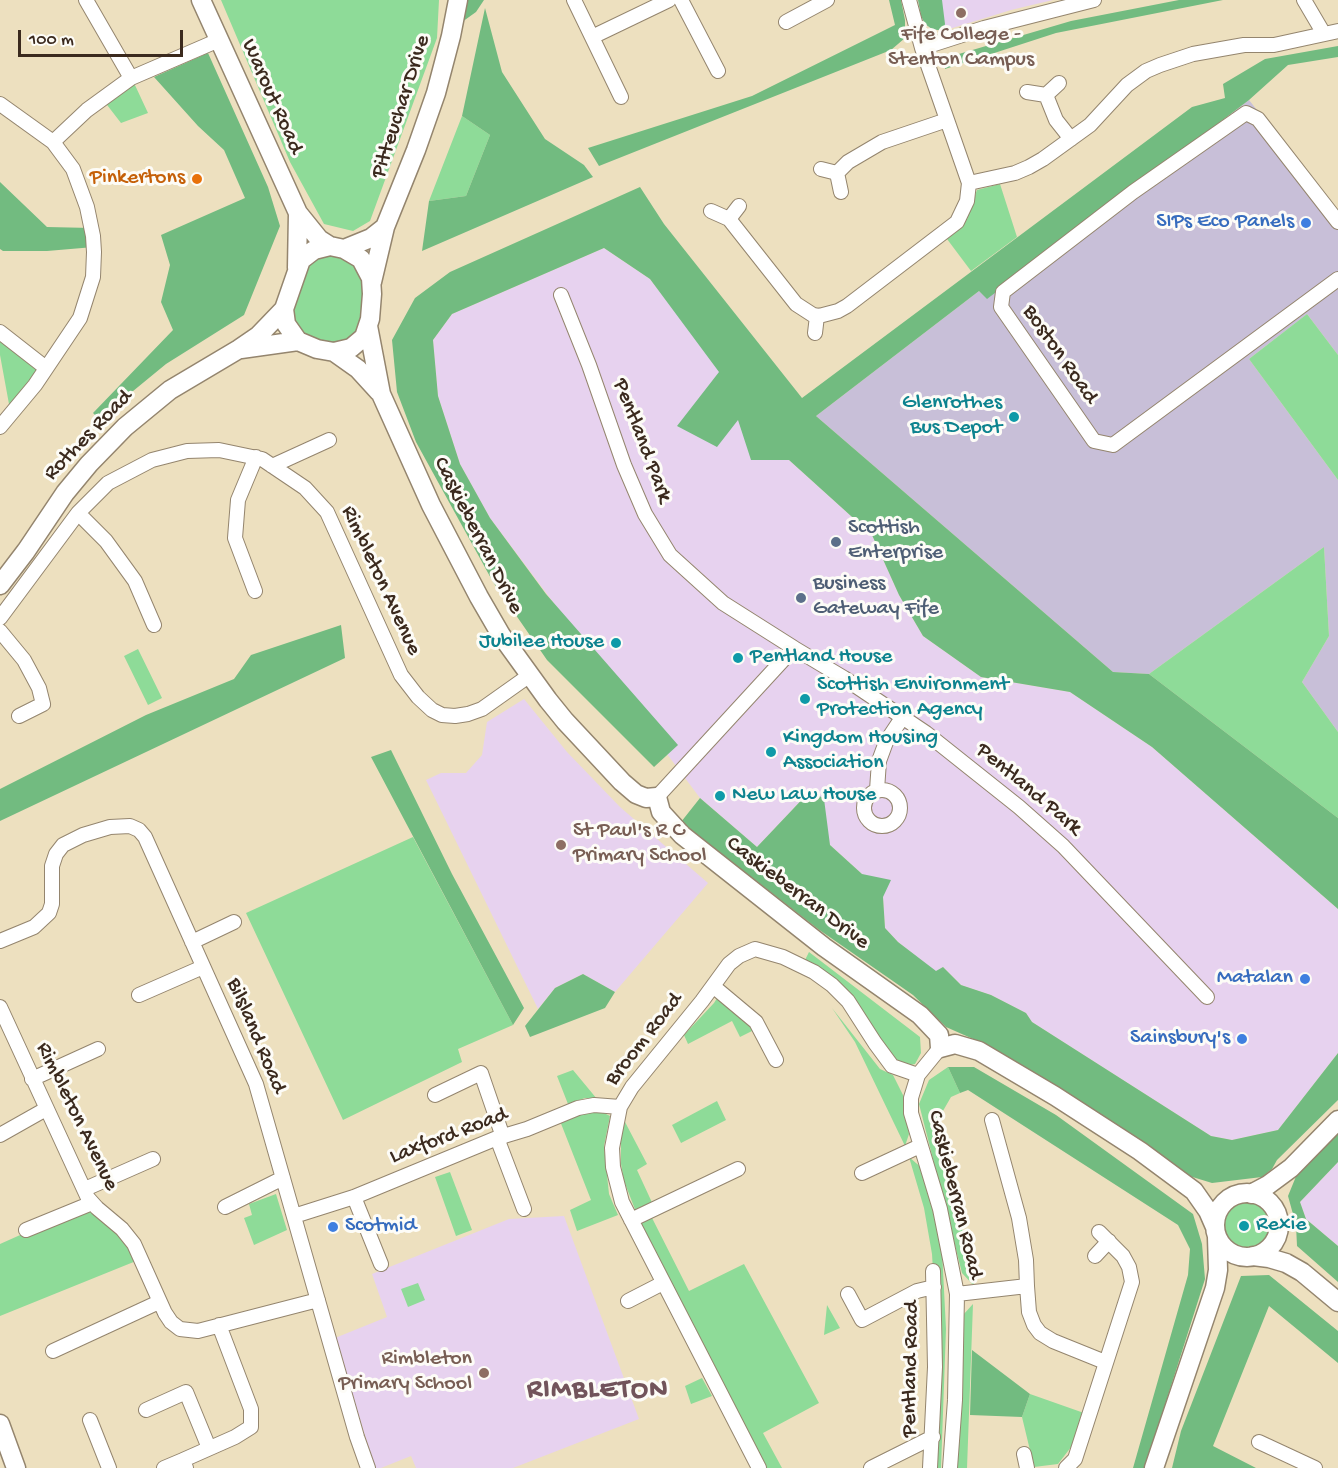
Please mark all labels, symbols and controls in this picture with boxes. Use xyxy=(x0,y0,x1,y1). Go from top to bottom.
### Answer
marker: Fife College - Stenton Campus xyxy=(954,6,968,20)
scale bar xyxy=(21,18,186,56)
place label: Fife College - Stenton Campus xyxy=(888,23,1034,74)
text: 100 m xyxy=(29,30,74,51)
street label: Pitteuchar Drive xyxy=(366,32,438,182)
street label: Warout Road xyxy=(234,36,308,158)
place label: Pinkertons xyxy=(90,166,185,192)
marker: Pinkertons xyxy=(190,172,204,186)
place label: SIPs Eco Panels xyxy=(1156,210,1294,236)
marker: SIPs Eco Panels xyxy=(1299,216,1313,230)
street label: Boston Road xyxy=(1015,300,1103,410)
street label: Pentland Park xyxy=(605,375,677,507)
street label: Rothes Road xyxy=(39,385,139,487)
place label: Glenrothes Bus Depot xyxy=(902,391,1002,442)
marker: Glenrothes Bus Depot xyxy=(1007,410,1021,424)
street label: Caskieberran Drive xyxy=(426,453,528,619)
street label: Rimbleton Avenue xyxy=(334,502,426,660)
place label: Scottish Enterprise xyxy=(848,516,943,568)
marker: Scottish Enterprise xyxy=(829,535,843,549)
place label: Business Gateway Fife xyxy=(813,572,939,624)
marker: Business Gateway Fife xyxy=(794,591,808,605)
place label: Jubilee House xyxy=(479,630,604,656)
marker: Jubilee House xyxy=(609,636,623,650)
place label: Pentland House xyxy=(750,645,892,671)
marker: Pentland House xyxy=(731,651,745,665)
place label: Scottish Environment Protection Agency xyxy=(817,673,1009,724)
marker: Scottish Environment Protection Agency xyxy=(798,692,812,706)
place label: Kingdom Housing Association xyxy=(783,726,938,778)
street label: Pentland Park xyxy=(970,738,1086,842)
marker: Kingdom Housing Association xyxy=(764,745,778,759)
place label: New Law House xyxy=(732,783,876,809)
marker: New Law House xyxy=(713,789,727,803)
place label: St Paul's R C Primary School xyxy=(573,819,707,870)
street label: Caskieberran Drive xyxy=(720,832,874,956)
marker: St Paul's R C Primary School xyxy=(554,838,568,852)
place label: Matalan xyxy=(1217,966,1293,992)
marker: Matalan xyxy=(1298,972,1312,986)
street label: Bilsland Road xyxy=(219,974,291,1098)
street label: Broom Road xyxy=(601,988,689,1092)
place label: Sainsbury's xyxy=(1130,1026,1230,1052)
marker: Sainsbury's xyxy=(1235,1032,1249,1046)
street label: Rimbleton Avenue xyxy=(29,1038,123,1196)
street label: Laxford Road xyxy=(386,1102,512,1172)
street label: Caskieberran Road xyxy=(920,1108,988,1282)
place label: Rexie xyxy=(1256,1213,1307,1239)
place label: Scotmid xyxy=(345,1214,416,1240)
marker: Rexie xyxy=(1237,1219,1251,1233)
marker: Scotmid xyxy=(326,1220,340,1234)
street label: Pentland Road xyxy=(898,1300,926,1438)
place label: Rimbleton Primary School xyxy=(338,1347,472,1398)
marker: Rimbleton Primary School xyxy=(477,1366,491,1380)
district label: RIMBLETON xyxy=(527,1375,669,1409)

